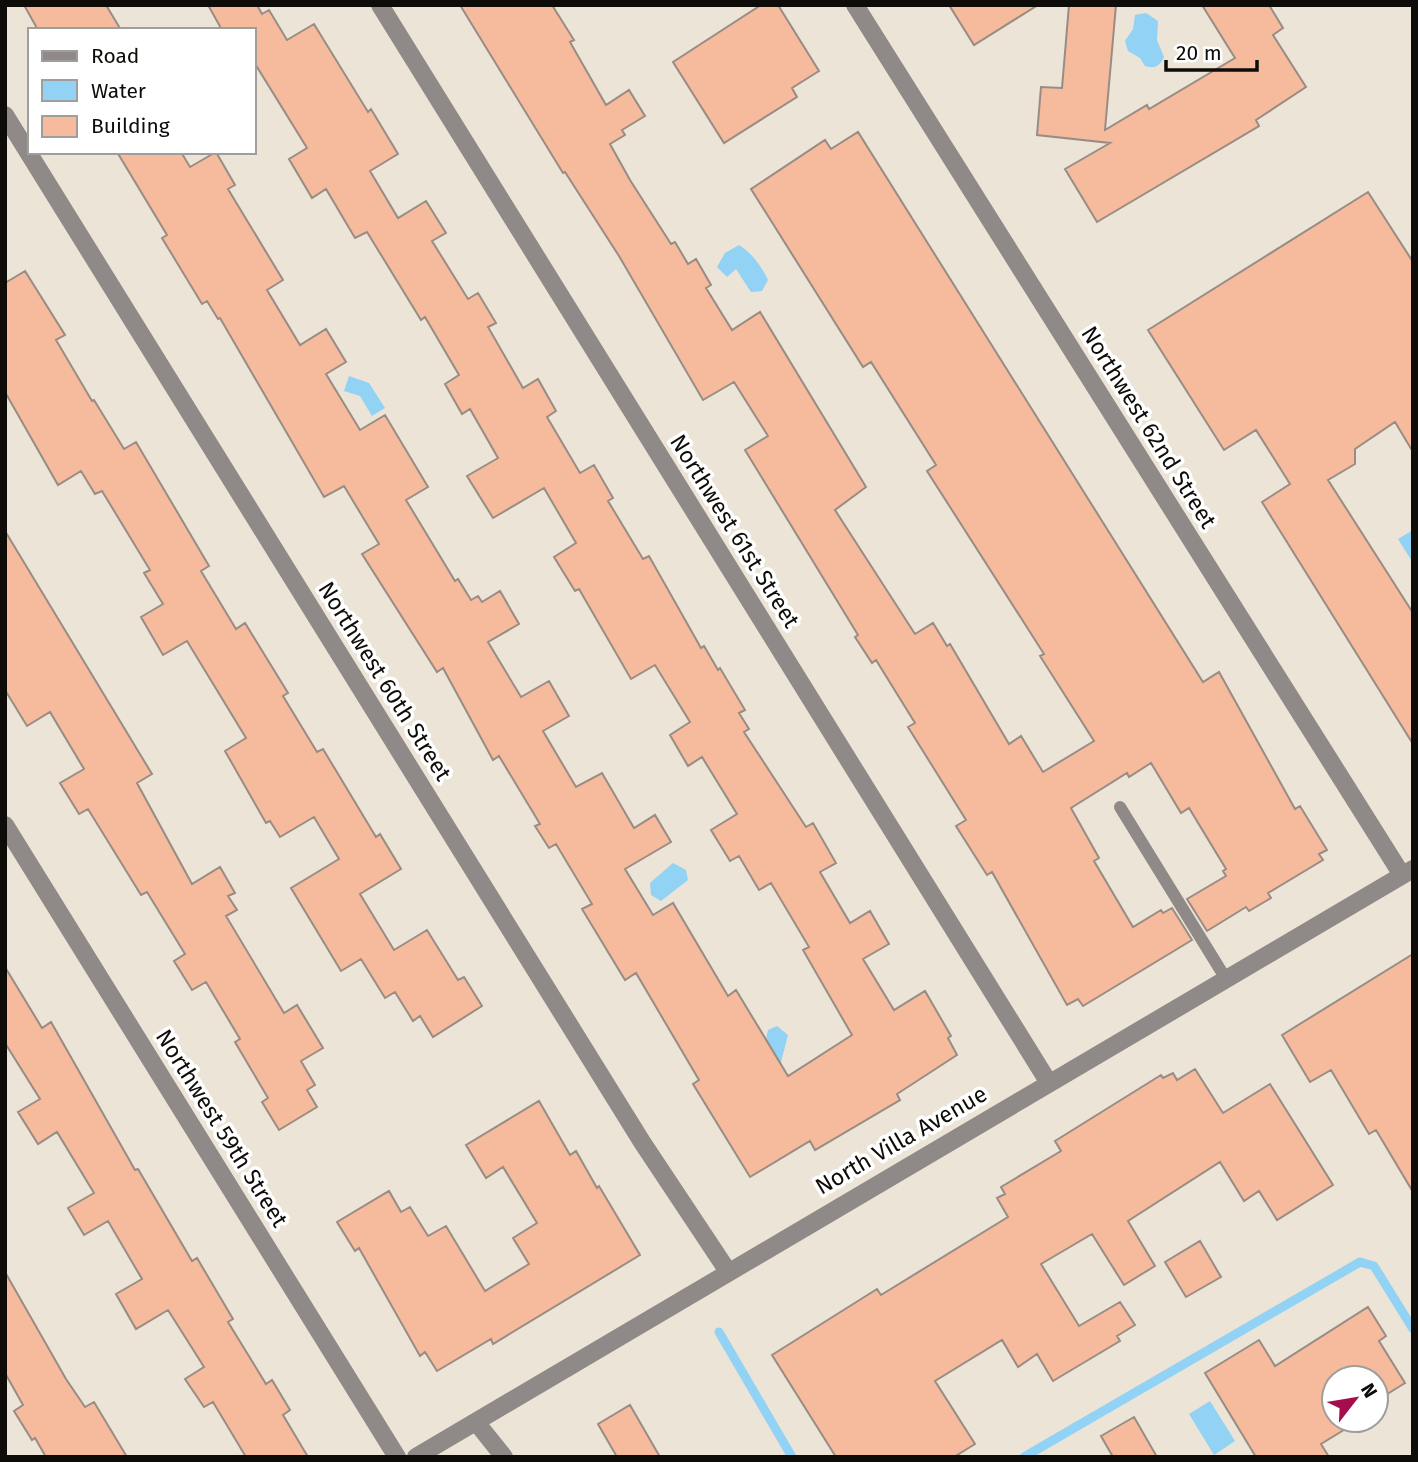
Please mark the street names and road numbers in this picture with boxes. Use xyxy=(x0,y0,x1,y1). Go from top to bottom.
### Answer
street label: Northwest 62nd Street xyxy=(1075,321,1223,534)
street label: Northwest 61st Street xyxy=(664,429,806,633)
street label: Northwest 60th Street xyxy=(312,576,458,786)
street label: Northwest 59th Street xyxy=(150,1024,295,1232)
street label: North Villa Avenue xyxy=(810,1080,992,1200)

